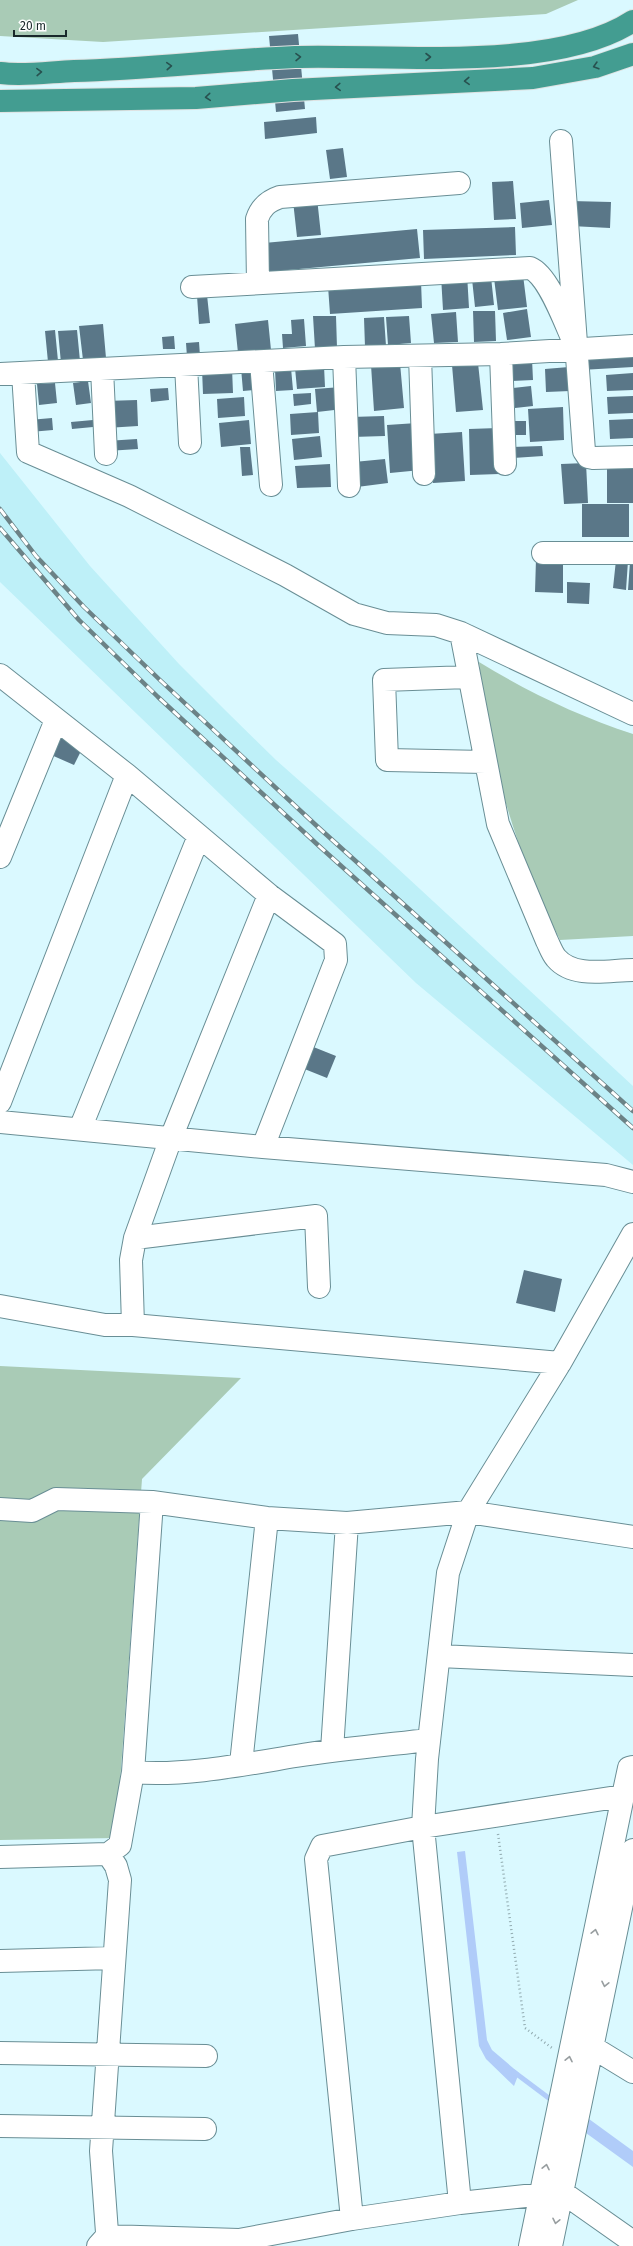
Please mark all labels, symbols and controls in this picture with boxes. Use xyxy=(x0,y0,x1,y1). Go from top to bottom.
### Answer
scale bar xyxy=(14,12,66,38)
text: 20 m xyxy=(20,19,46,33)
one-way arrow xyxy=(295,53,301,62)
one-way arrow xyxy=(425,53,431,61)
one-way arrow xyxy=(166,62,172,70)
one-way arrow xyxy=(593,62,599,70)
one-way arrow xyxy=(36,68,42,77)
one-way arrow xyxy=(464,77,470,86)
one-way arrow xyxy=(335,83,341,92)
one-way arrow xyxy=(205,92,211,101)
one-way arrow xyxy=(590,1928,599,1935)
one-way arrow xyxy=(602,1981,610,1988)
one-way arrow xyxy=(564,2056,572,2062)
one-way arrow xyxy=(542,2164,550,2170)
one-way arrow xyxy=(552,2218,561,2224)

